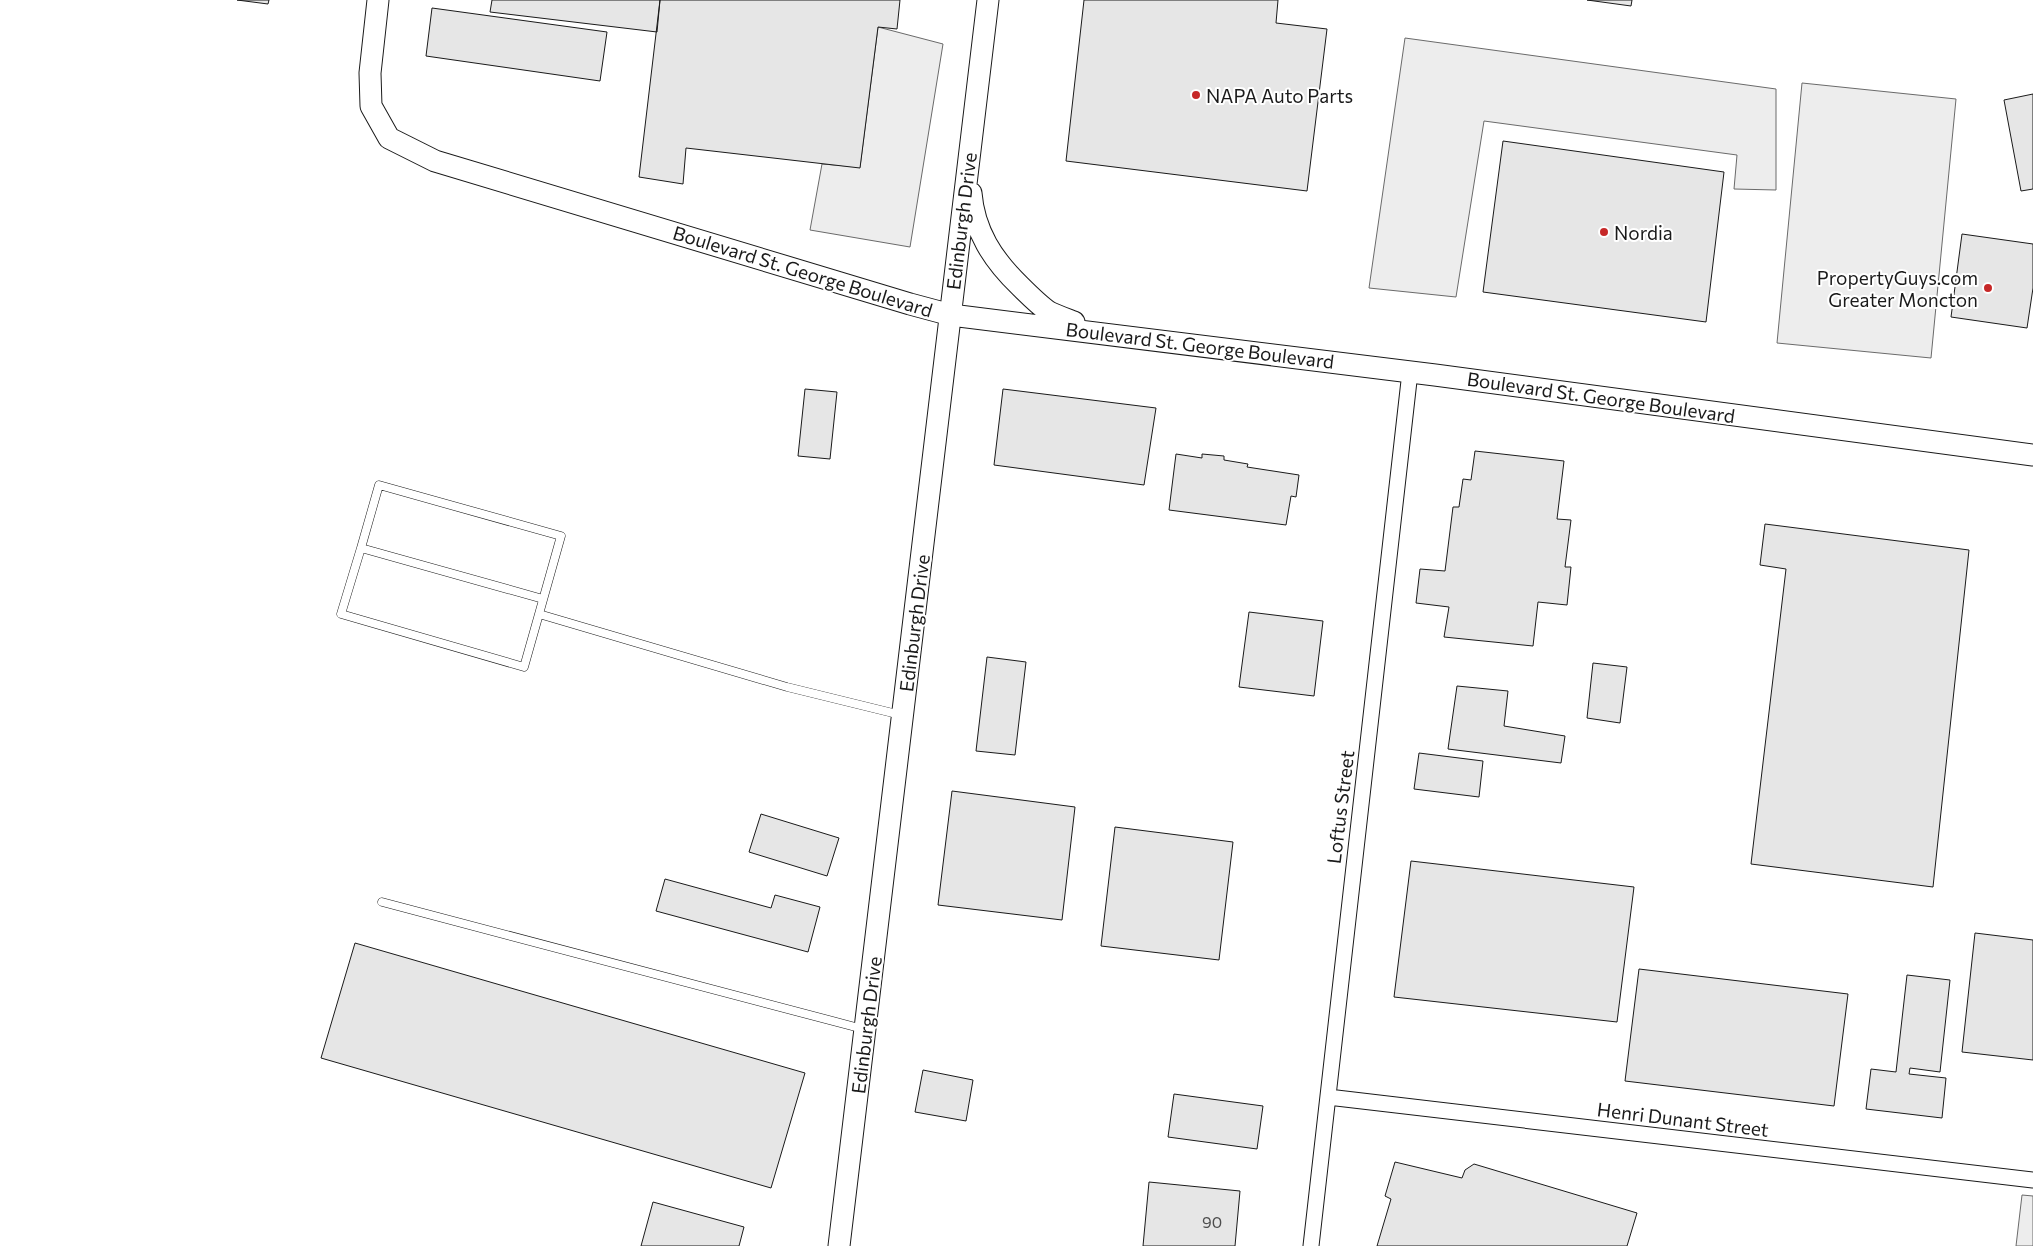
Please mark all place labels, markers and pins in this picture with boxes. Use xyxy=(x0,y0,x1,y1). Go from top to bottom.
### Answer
place label: NAPA Auto Parts xyxy=(1206,84,1353,107)
marker: NAPA Auto Parts xyxy=(1190,89,1202,101)
place label: Nordia xyxy=(1614,221,1673,244)
marker: Nordia xyxy=(1598,226,1610,238)
place label: PropertyGuys.com Greater Moncton xyxy=(1817,266,1978,311)
marker: PropertyGuys.com Greater Moncton xyxy=(1982,282,1994,294)

